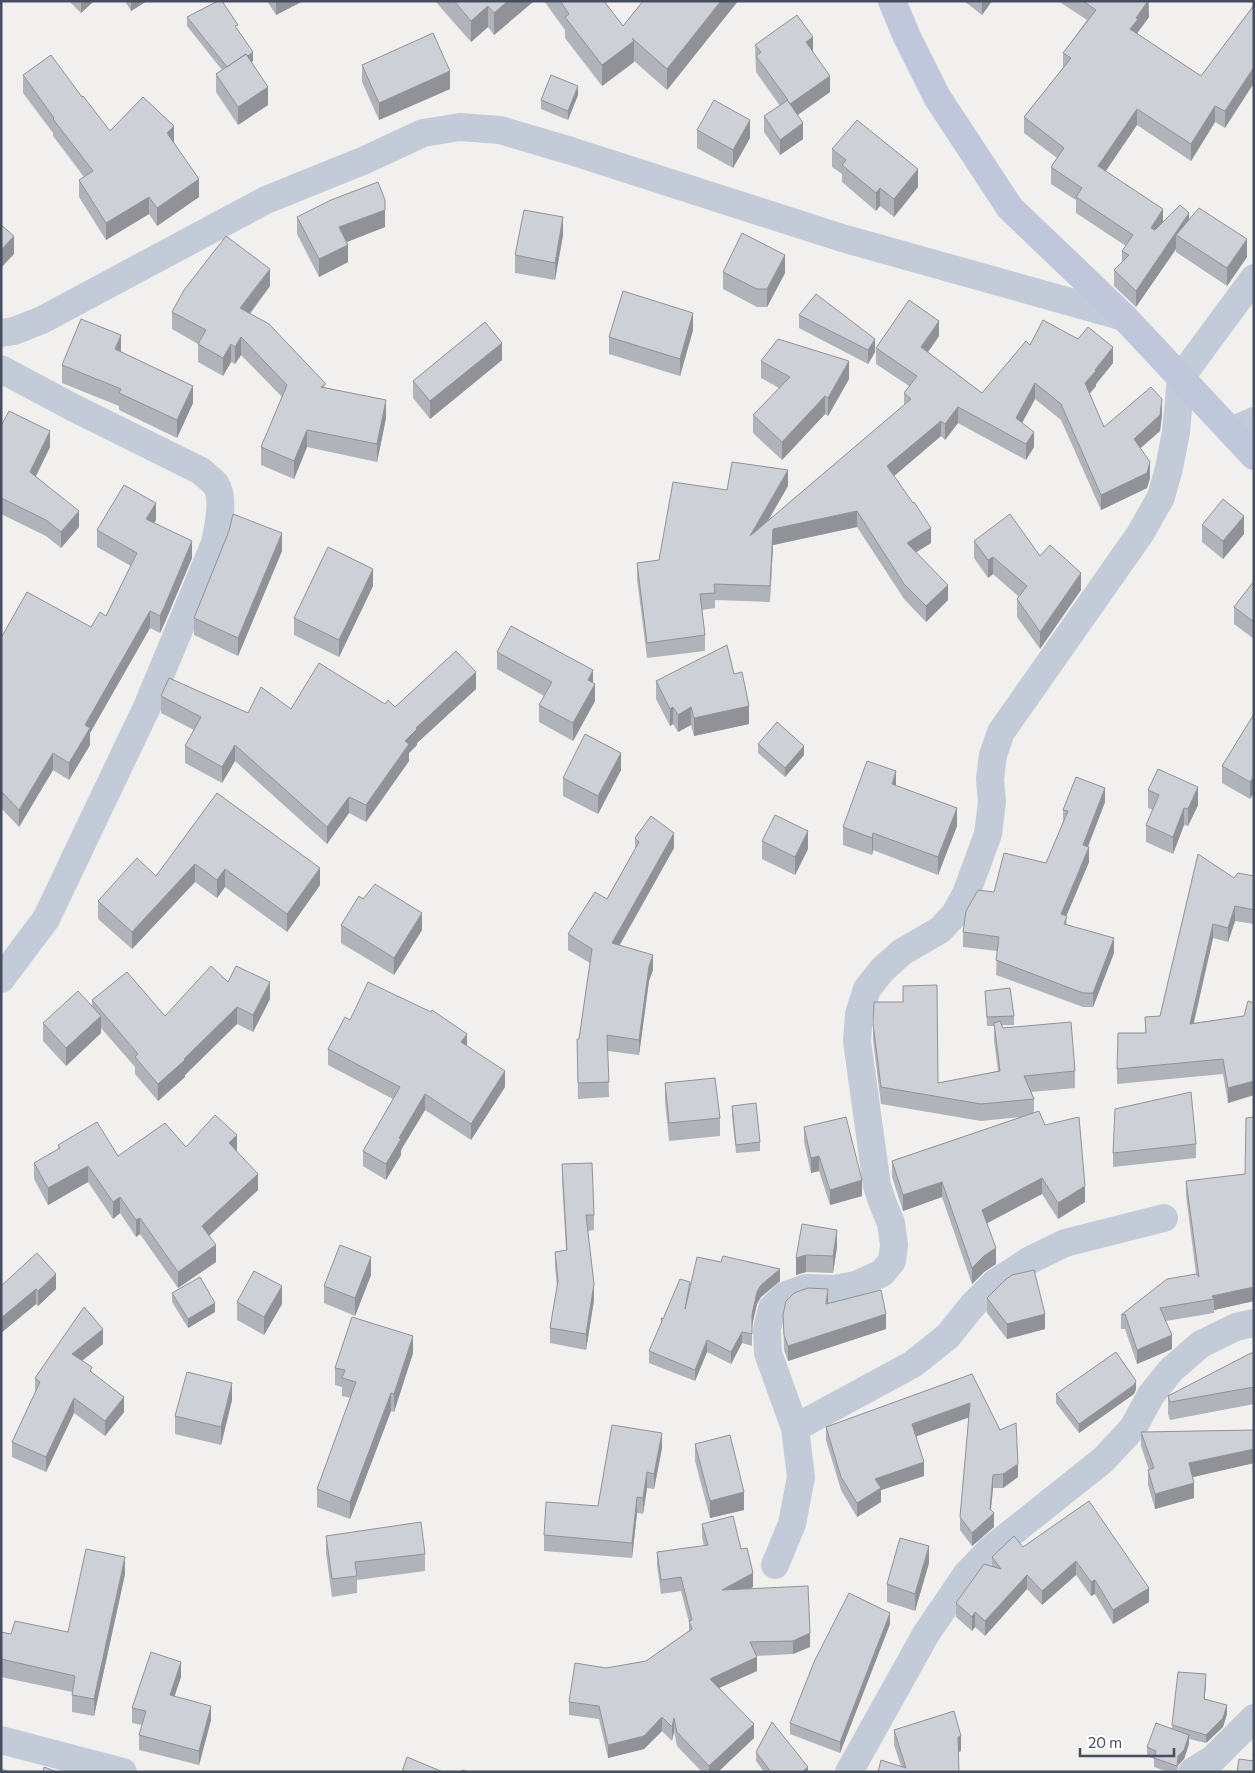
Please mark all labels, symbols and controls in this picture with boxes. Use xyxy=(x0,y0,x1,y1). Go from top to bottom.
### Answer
scale bar xyxy=(1080,1726,1174,1758)
text: 20 m xyxy=(1088,1733,1122,1751)

